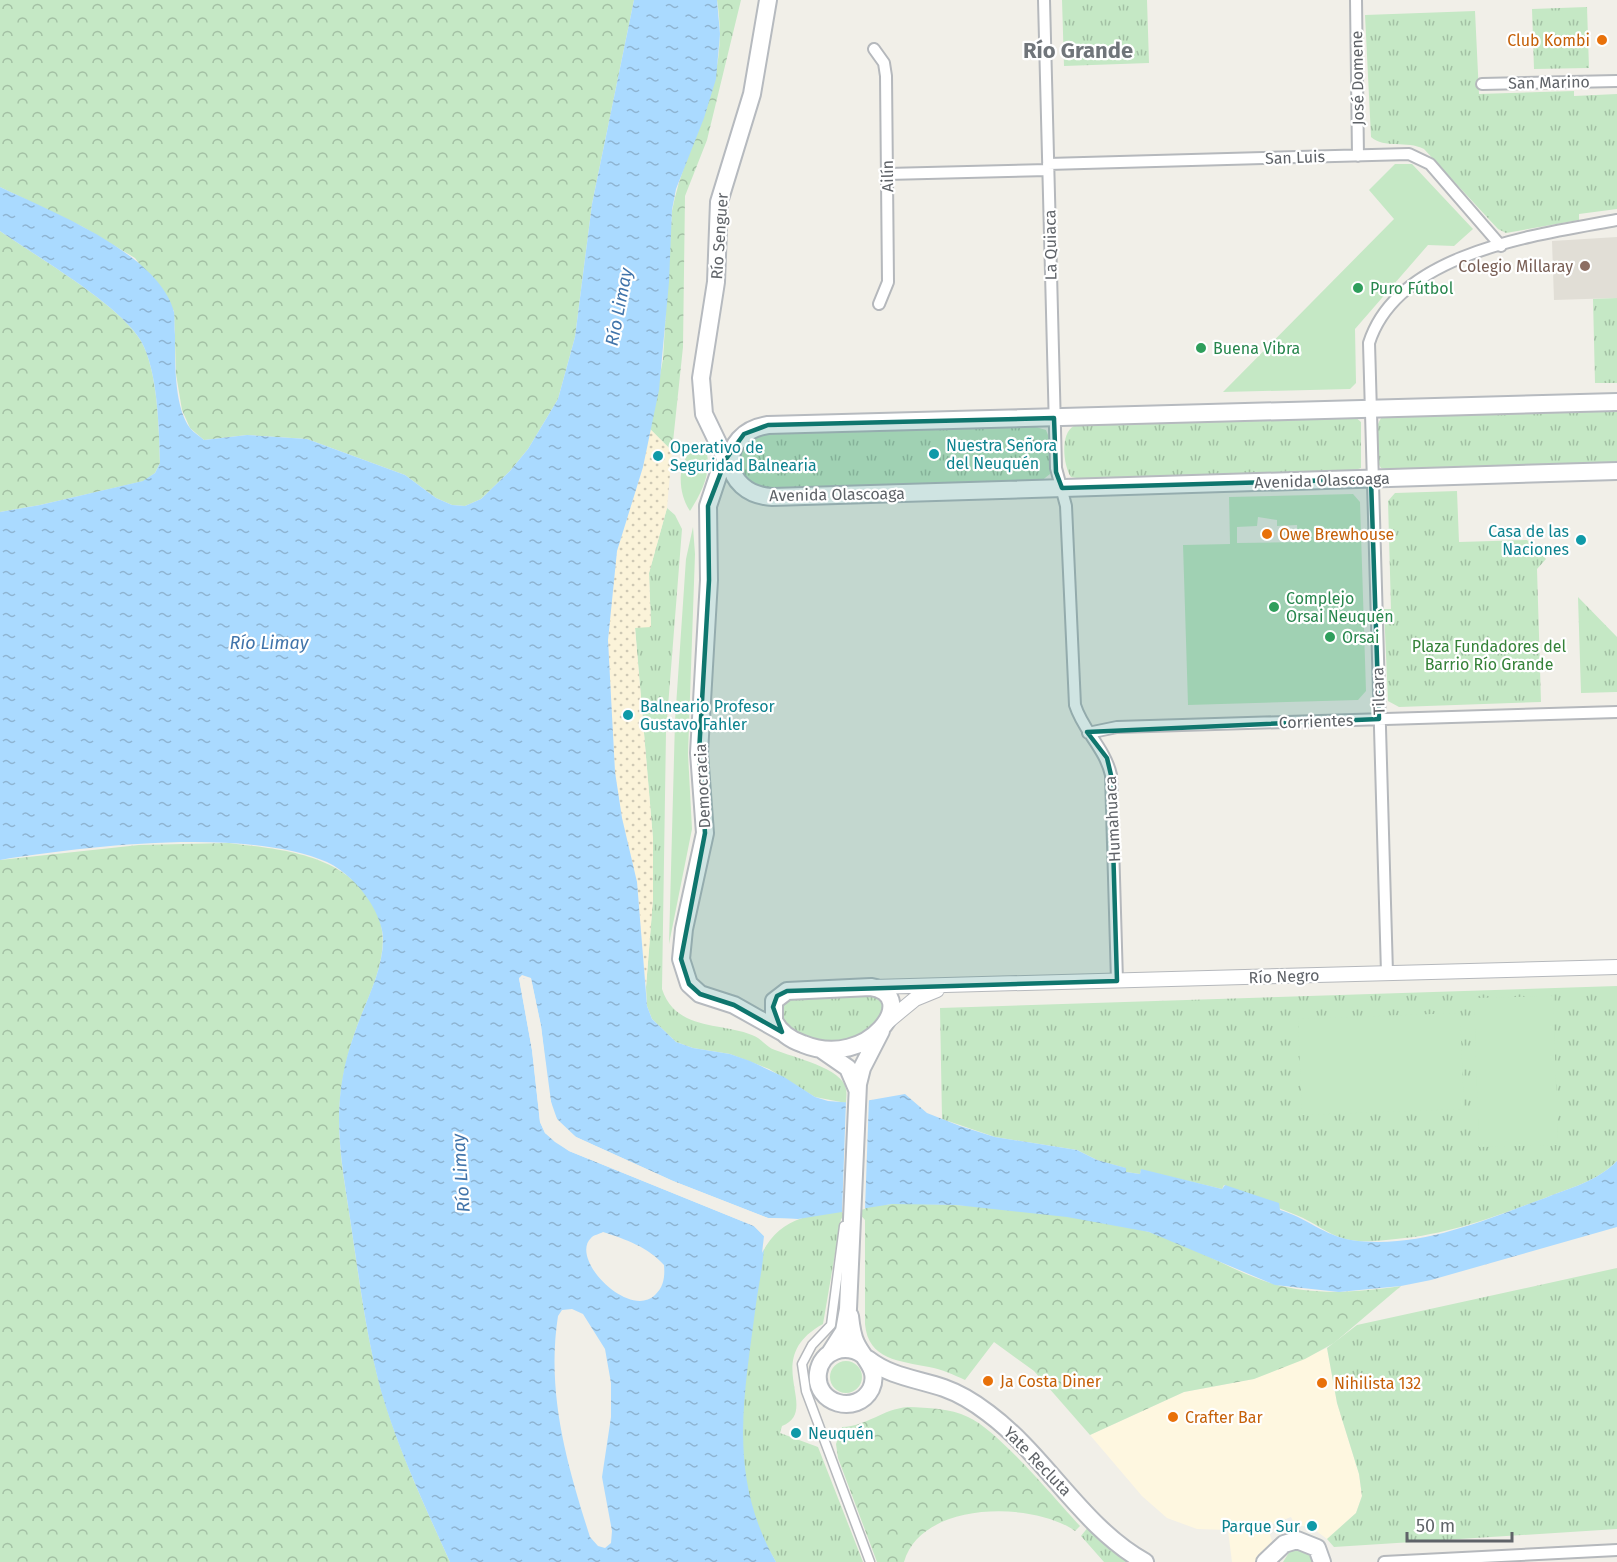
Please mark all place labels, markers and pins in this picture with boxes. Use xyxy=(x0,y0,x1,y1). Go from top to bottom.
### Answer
place label: Club Kombi xyxy=(1507,31,1590,50)
marker: Club Kombi xyxy=(1595,33,1609,47)
place label: Colegio Millaray xyxy=(1458,257,1573,276)
marker: Colegio Millaray xyxy=(1578,259,1592,273)
place label: Puro Fútbol xyxy=(1370,279,1454,298)
marker: Puro Fútbol xyxy=(1351,281,1365,295)
place label: Buena Vibra xyxy=(1213,339,1300,358)
marker: Buena Vibra xyxy=(1194,341,1208,355)
place label: Nuestra Señora del Neuquén xyxy=(946,436,1057,473)
place label: Operativo de Seguridad Balnearia xyxy=(670,438,817,475)
marker: Nuestra Señora del Neuquén xyxy=(927,447,941,461)
marker: Operativo de Seguridad Balnearia xyxy=(651,449,665,463)
place label: Casa de las Naciones xyxy=(1488,522,1569,559)
place label: Owe Brewhouse xyxy=(1279,525,1394,544)
marker: Owe Brewhouse xyxy=(1260,527,1274,541)
marker: Casa de las Naciones xyxy=(1574,533,1588,547)
place label: Complejo Orsai Neuquén xyxy=(1286,589,1394,626)
marker: Complejo Orsai Neuquén xyxy=(1267,600,1281,614)
place label: Orsai xyxy=(1342,628,1380,647)
marker: Orsai xyxy=(1323,630,1337,644)
place label: Balneario Profesor Gustavo Fahler xyxy=(640,697,776,734)
marker: Balneario Profesor Gustavo Fahler xyxy=(621,708,635,722)
place label: Ja Costa Diner xyxy=(1000,1372,1102,1391)
marker: Ja Costa Diner xyxy=(981,1374,995,1388)
place label: Nihilista 132 xyxy=(1334,1374,1421,1393)
marker: Nihilista 132 xyxy=(1315,1376,1329,1390)
place label: Crafter Bar xyxy=(1185,1408,1264,1427)
marker: Crafter Bar xyxy=(1166,1410,1180,1424)
place label: Neuquén xyxy=(808,1424,874,1443)
marker: Neuquén xyxy=(789,1426,803,1440)
place label: Parque Sur xyxy=(1221,1517,1301,1536)
marker: Parque Sur xyxy=(1305,1519,1319,1533)

